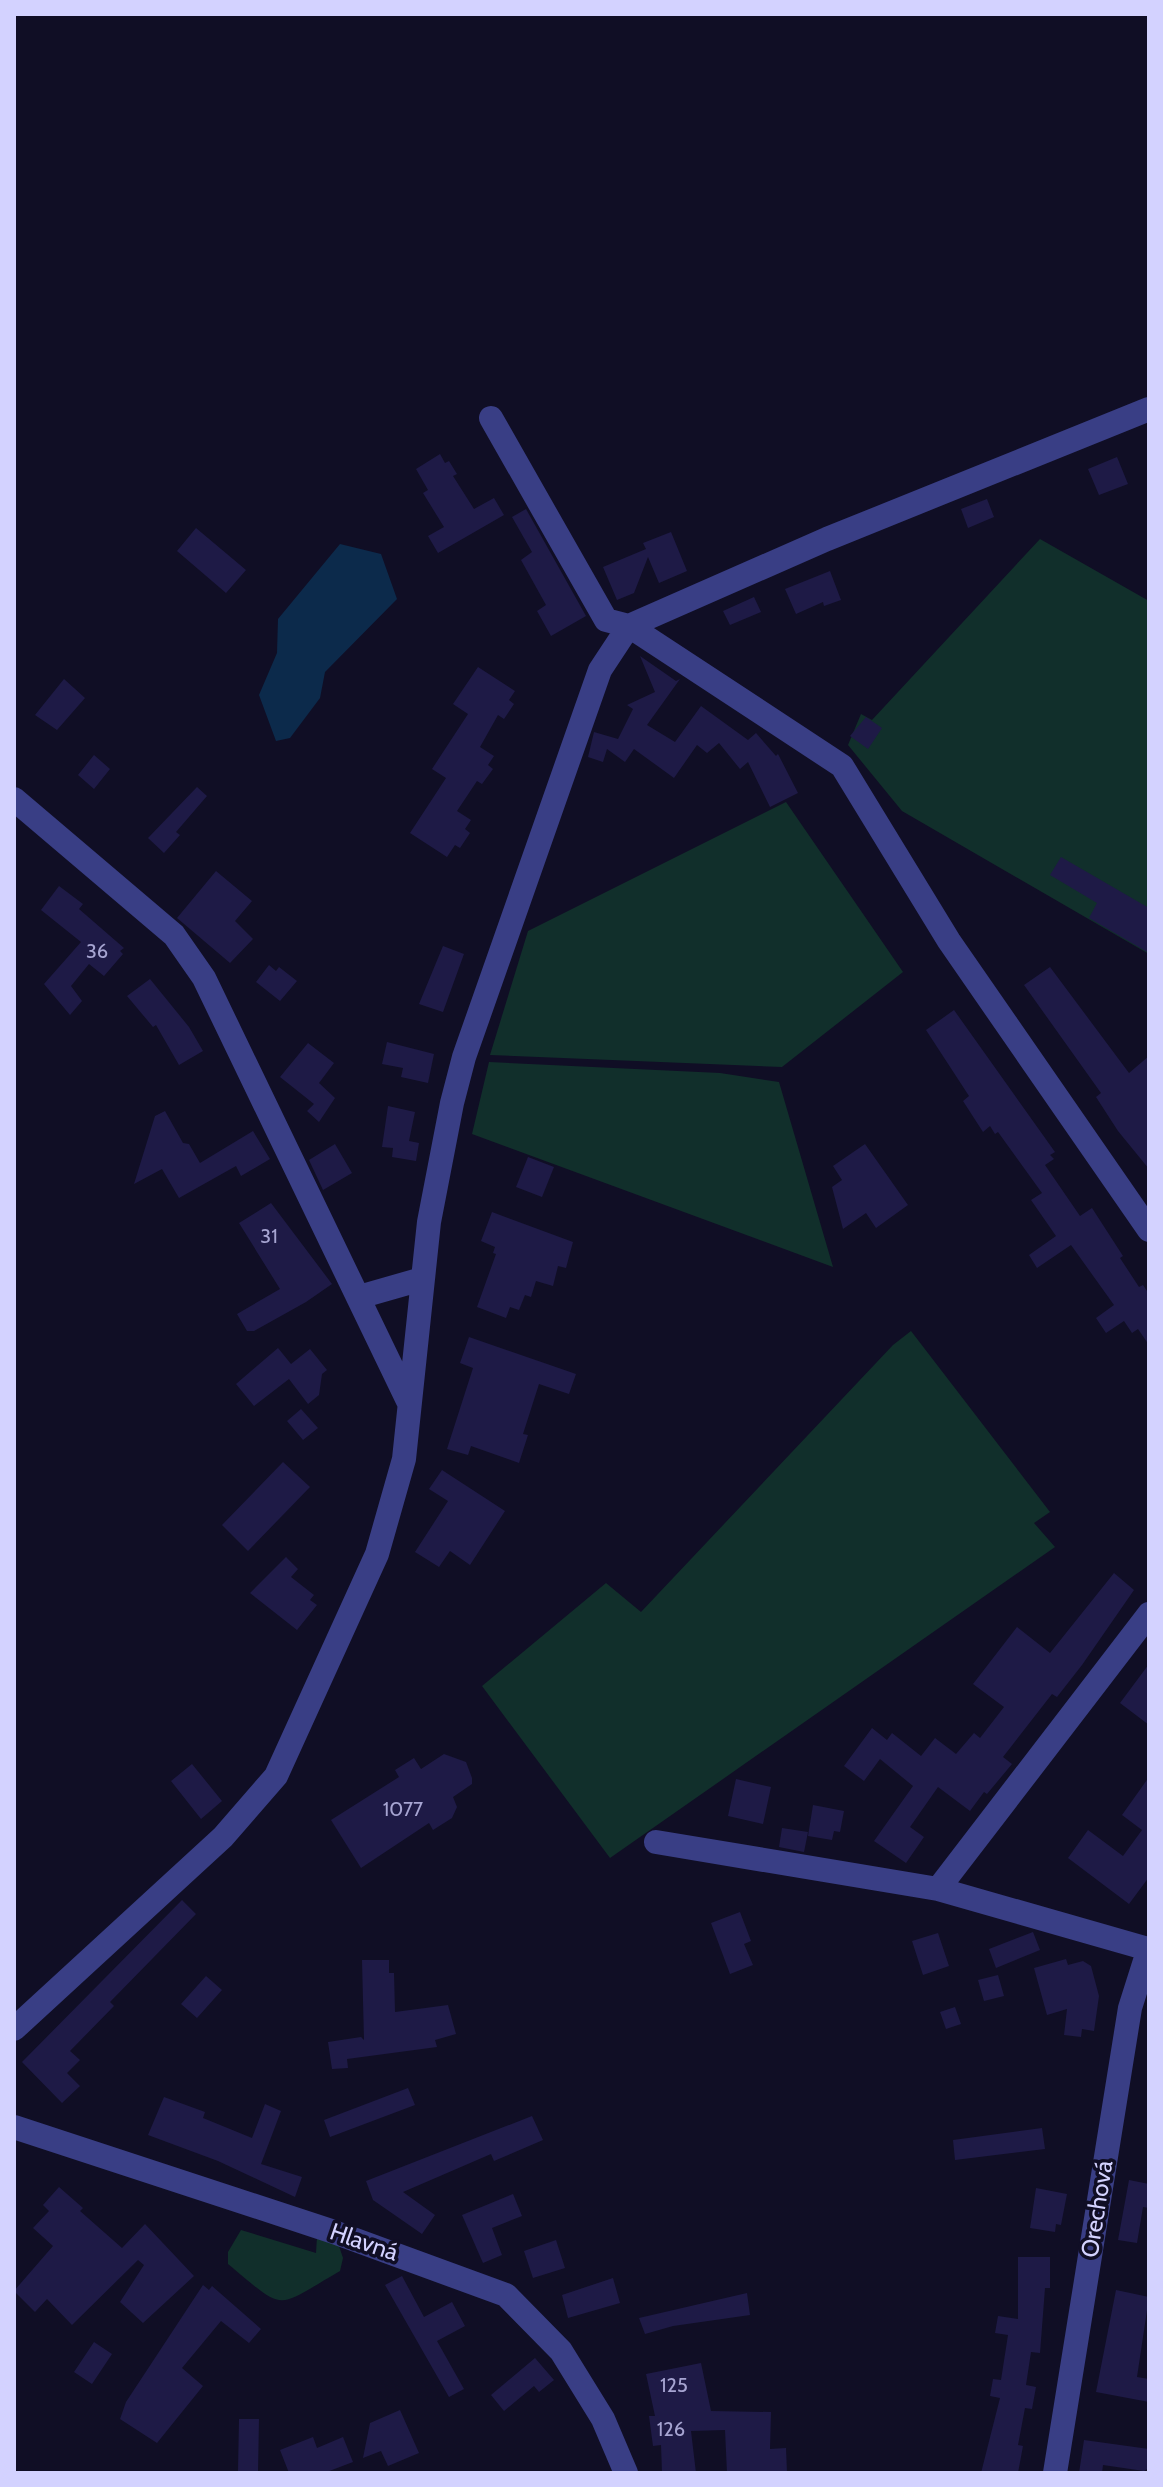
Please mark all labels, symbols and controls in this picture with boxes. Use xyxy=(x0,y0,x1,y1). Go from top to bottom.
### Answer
house number: 36 xyxy=(86,939,108,963)
house number: 31 xyxy=(260,1224,278,1248)
house number: 1077 xyxy=(383,1797,423,1821)
street label: Orechová xyxy=(1075,2158,1119,2260)
street label: Hlavná xyxy=(326,2216,403,2267)
house number: 125 xyxy=(660,2373,688,2397)
house number: 126 xyxy=(657,2417,685,2441)

